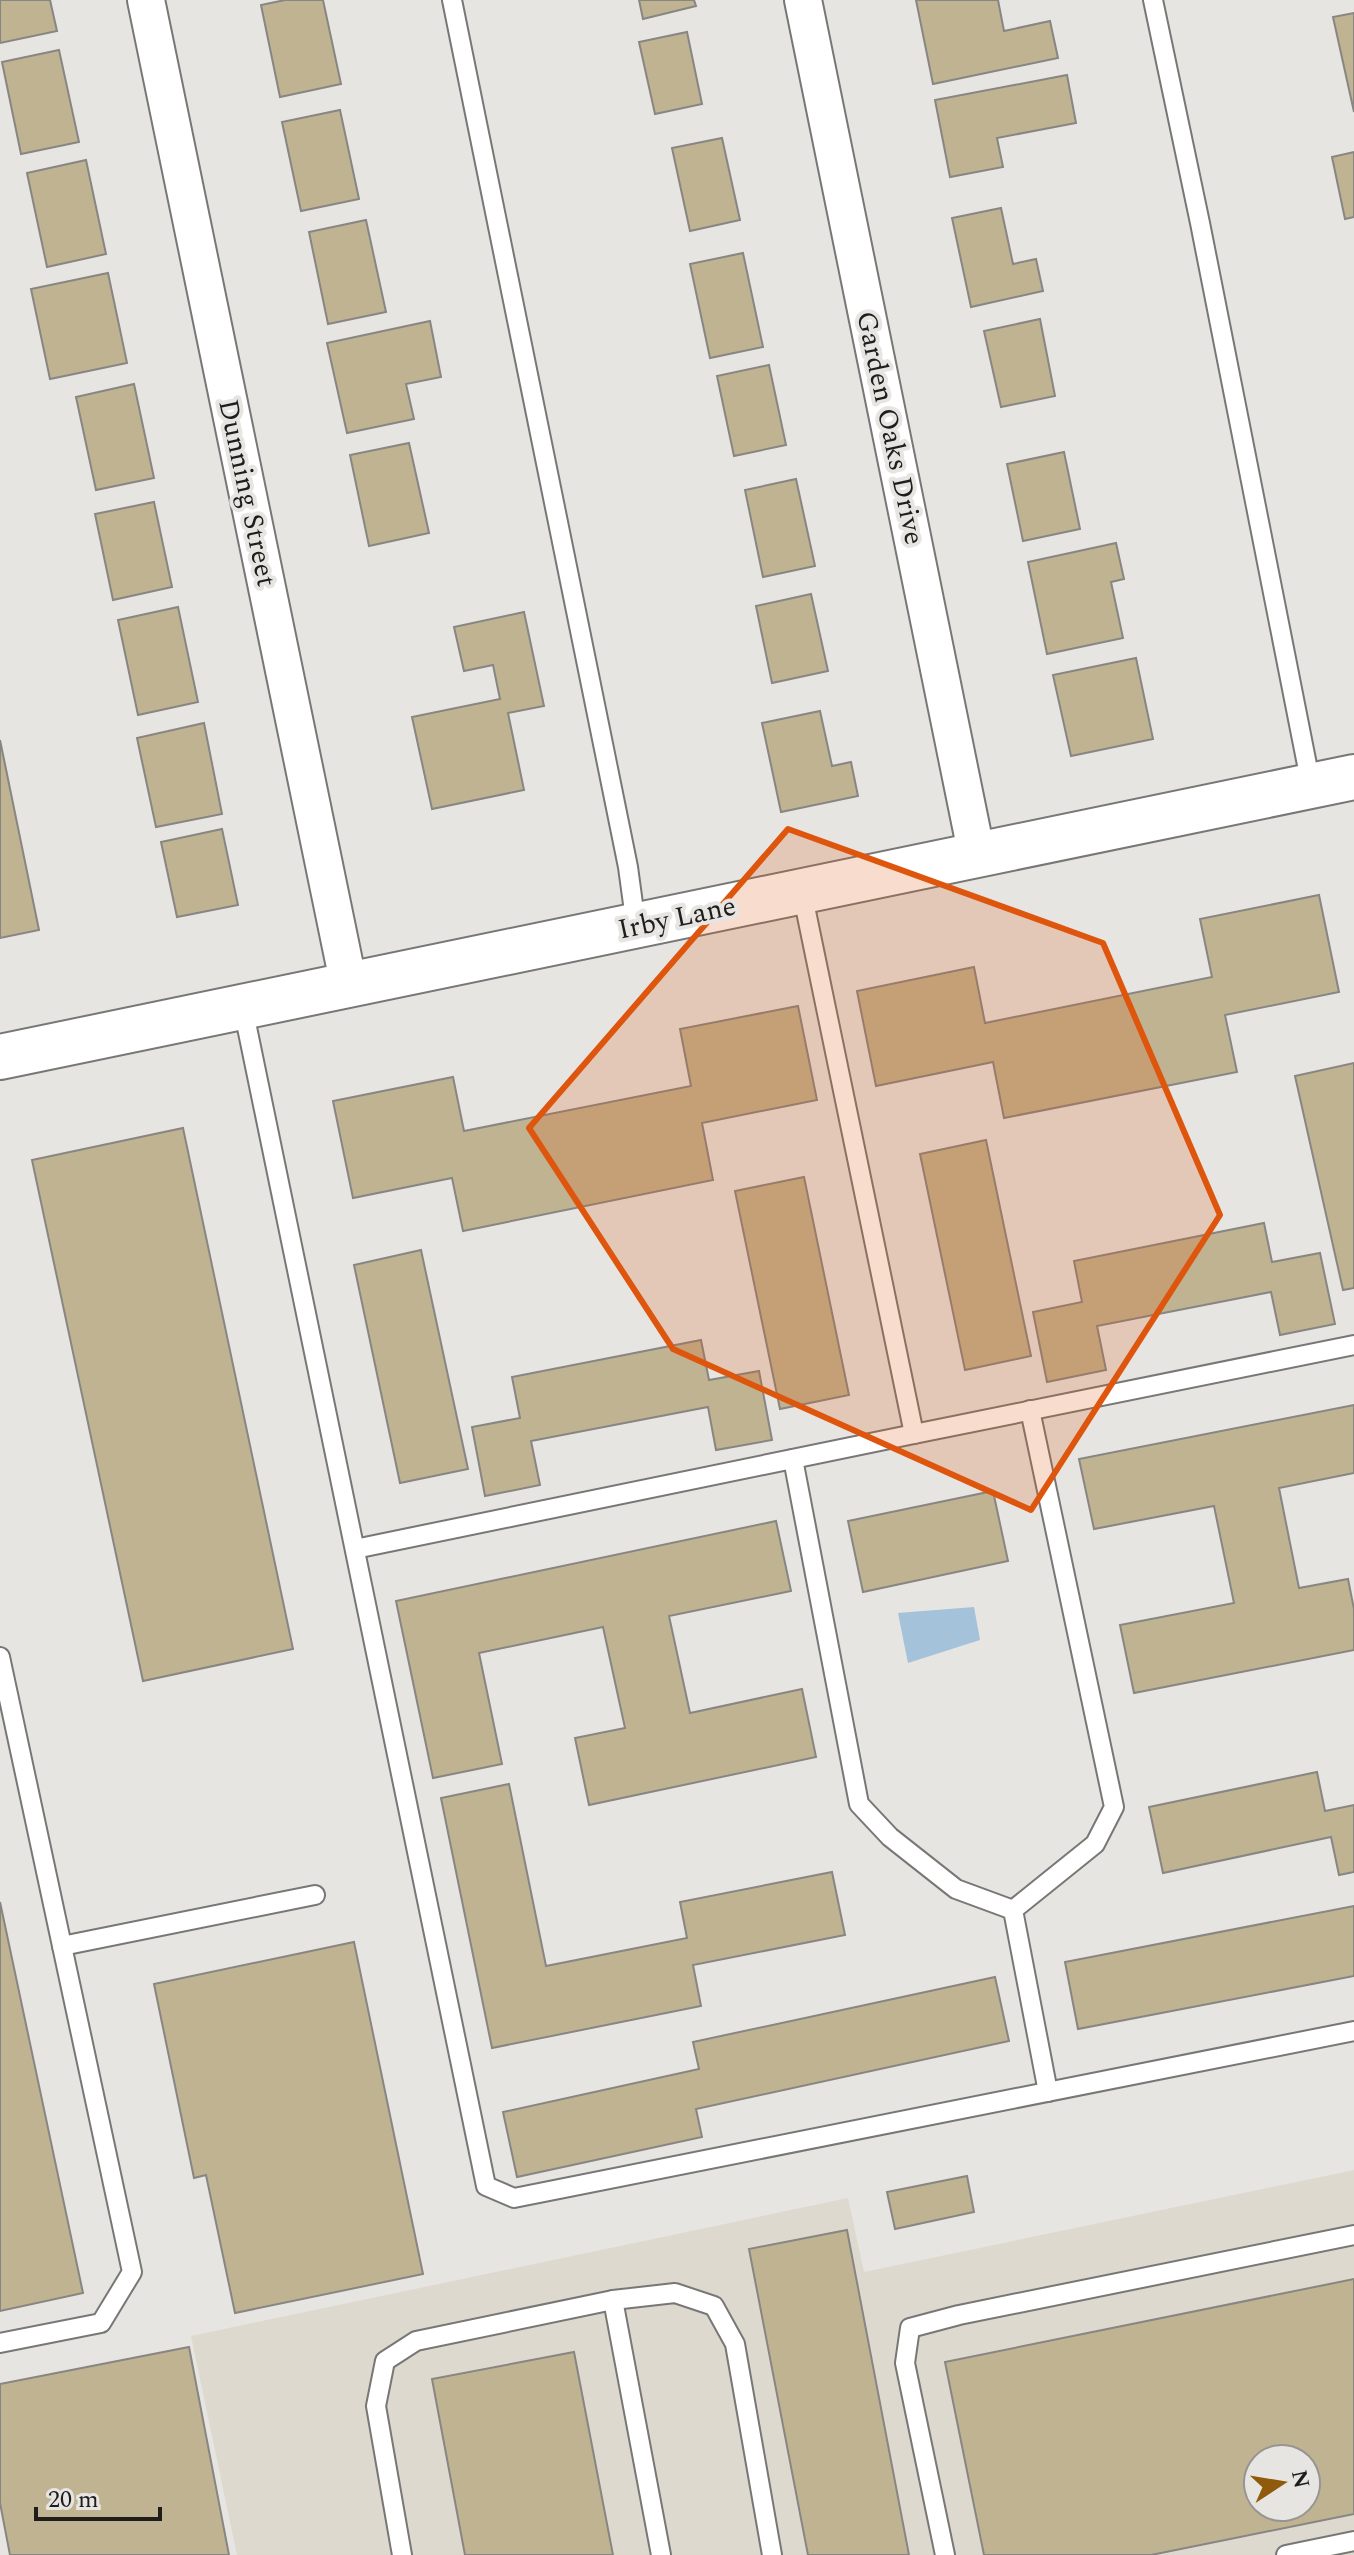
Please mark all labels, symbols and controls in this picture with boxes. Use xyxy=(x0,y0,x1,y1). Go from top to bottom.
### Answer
street label: Garden Oaks Drive xyxy=(844,307,936,549)
street label: Dunning Street xyxy=(206,395,288,591)
street label: Irby Lane xyxy=(614,885,740,951)
north arrow xyxy=(1242,2443,1322,2523)
text: N xyxy=(1282,2467,1318,2491)
scale bar xyxy=(36,2471,160,2521)
text: 20 m xyxy=(48,2482,99,2518)

